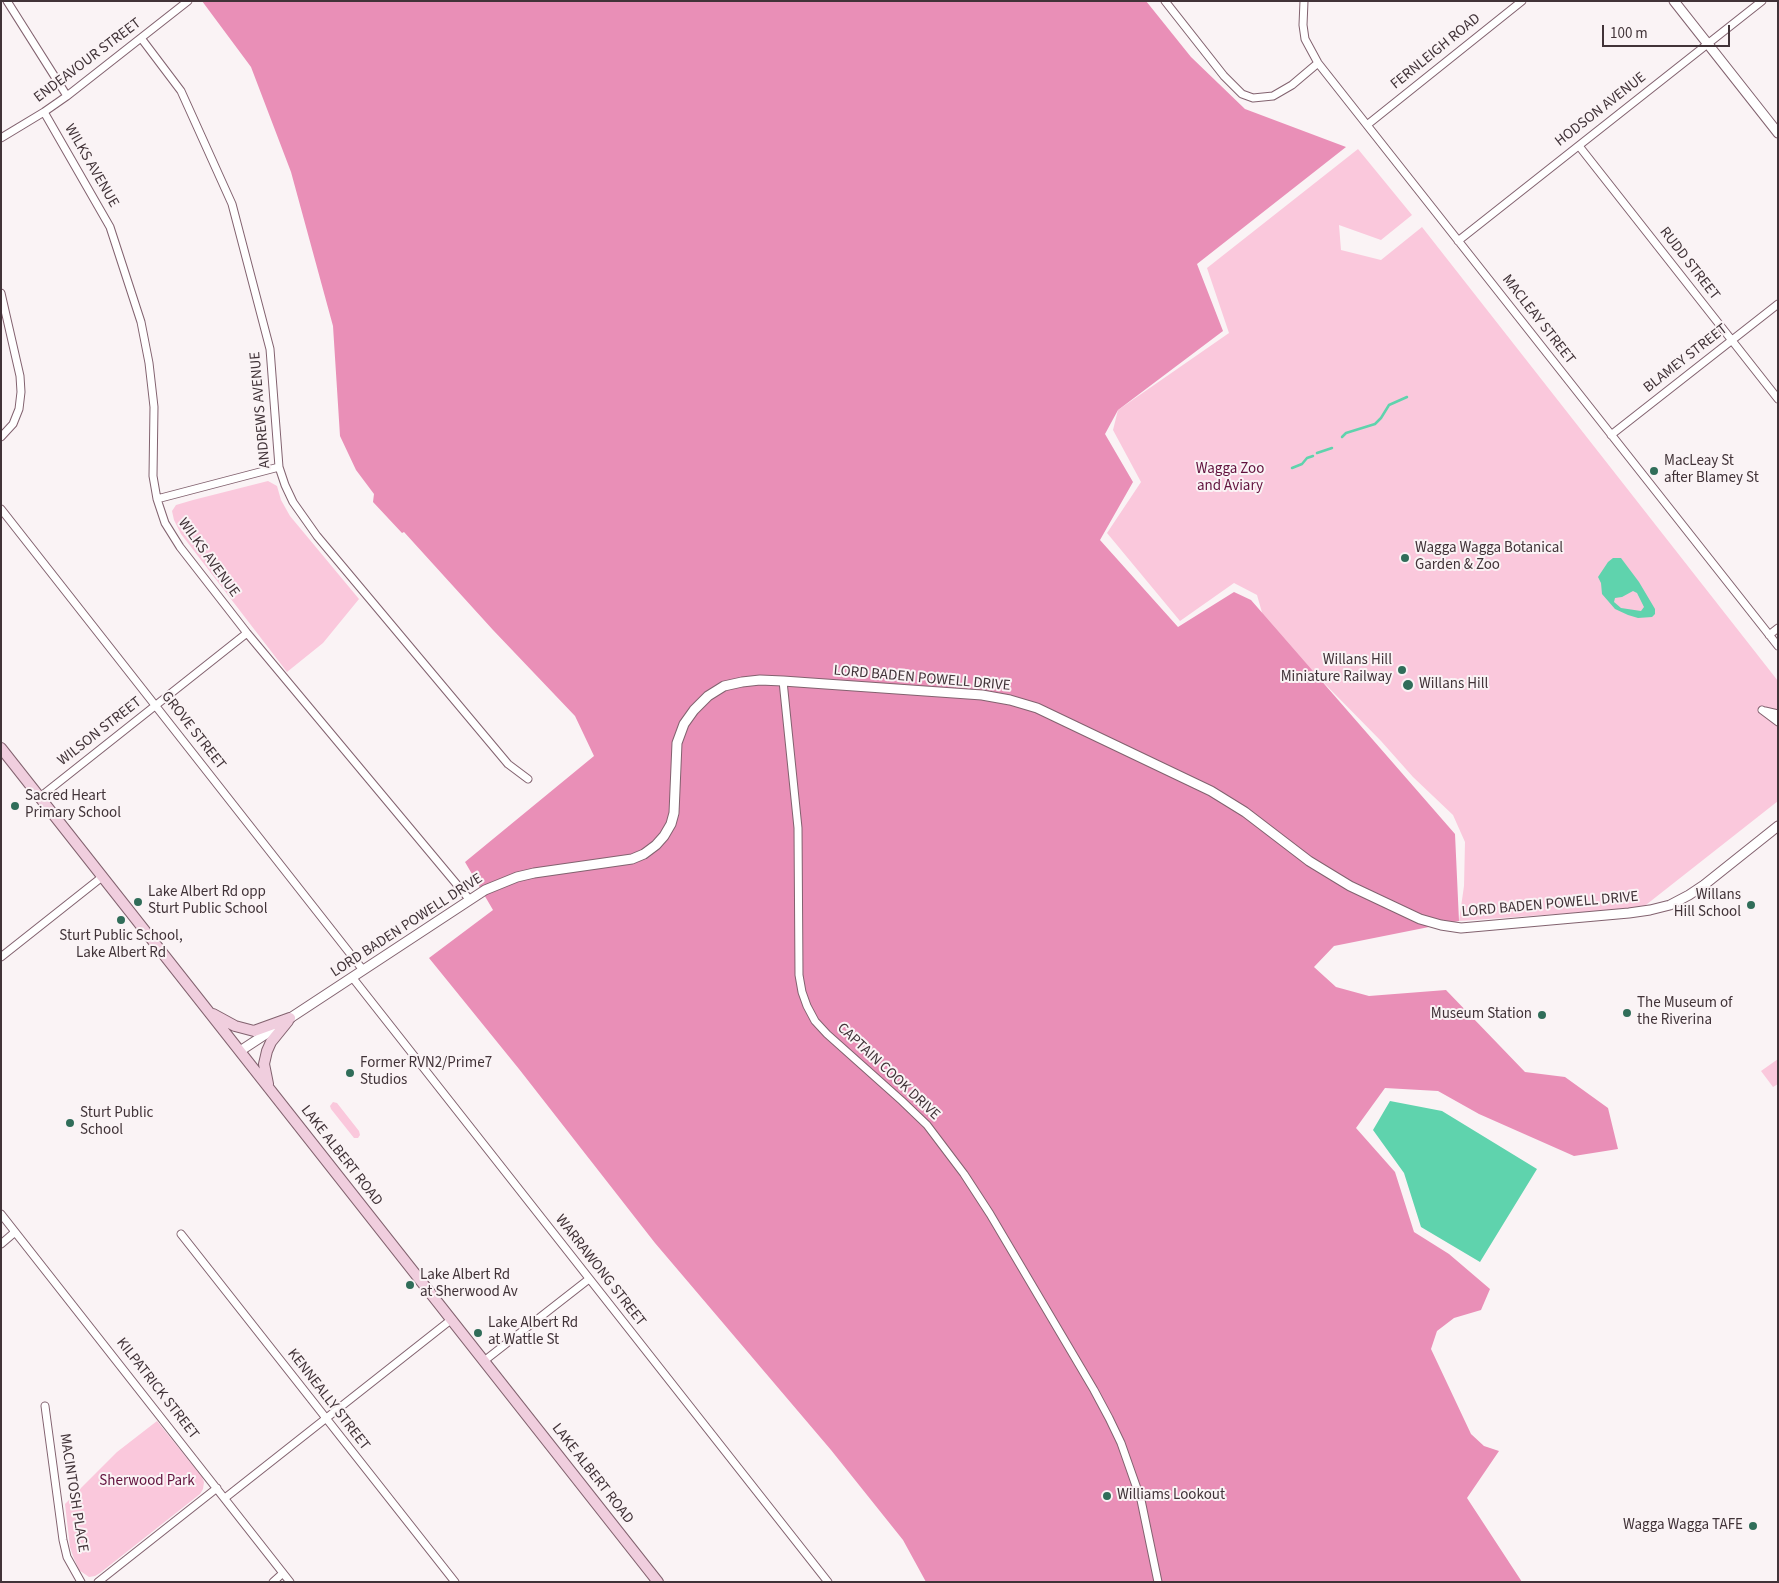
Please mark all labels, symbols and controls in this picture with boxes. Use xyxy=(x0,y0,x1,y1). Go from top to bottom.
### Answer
street label: FERNLEIGH ROAD xyxy=(1387,10,1485,94)
street label: ENDEAVOUR STREET xyxy=(31,15,145,107)
scale bar xyxy=(1604,15,1732,47)
text: 100 m xyxy=(1610,23,1648,44)
street label: HODSON AVENUE xyxy=(1552,69,1650,151)
street label: WILKS AVENUE xyxy=(60,121,122,211)
street label: RUDD STREET xyxy=(1655,224,1723,304)
street label: MACLEAY STREET xyxy=(1497,272,1579,368)
street label: BLAMEY STREET xyxy=(1641,321,1731,397)
street label: ANDREWS AVENUE xyxy=(247,351,275,469)
place label: MacLeay St after Blamey St xyxy=(1664,453,1759,488)
park label: Wagga Zoo and Aviary xyxy=(1196,461,1264,496)
marker: MacLeay St after Blamey St xyxy=(1648,465,1660,477)
street label: WILKS AVENUE xyxy=(173,515,243,601)
place label: Wagga Wagga Botanical Garden & Zoo xyxy=(1415,540,1563,575)
marker: Wagga Wagga Botanical Garden & Zoo xyxy=(1399,552,1411,564)
place label: Willans Hill Miniature Railway xyxy=(1281,652,1392,687)
street label: LORD BADEN POWELL DRIVE xyxy=(833,662,1011,696)
marker: Willans Hill Miniature Railway xyxy=(1396,664,1408,676)
place label: Willans Hill xyxy=(1419,676,1488,694)
marker: Willans Hill xyxy=(1401,678,1415,692)
street label: GROVE STREET xyxy=(157,688,229,774)
street label: WILSON STREET xyxy=(54,694,146,770)
place label: Sacred Heart Primary School xyxy=(25,788,121,823)
marker: Sacred Heart Primary School xyxy=(9,800,21,812)
street label: LORD BADEN POWELL DRIVE xyxy=(328,870,486,982)
place label: Lake Albert Rd opp Sturt Public School xyxy=(148,884,268,919)
place label: Willans Hill School xyxy=(1674,887,1741,922)
street label: LORD BADEN POWELL DRIVE xyxy=(1461,888,1639,922)
marker: Lake Albert Rd opp Sturt Public School xyxy=(132,896,144,908)
marker: Willans Hill School xyxy=(1745,899,1757,911)
marker: Sturt Public School, Lake Albert Rd xyxy=(115,914,127,926)
place label: Sturt Public School, Lake Albert Rd xyxy=(59,928,183,963)
place label: The Museum of the Riverina xyxy=(1637,995,1733,1030)
place label: Museum Station xyxy=(1431,1006,1532,1024)
marker: The Museum of the Riverina xyxy=(1621,1007,1633,1019)
marker: Museum Station xyxy=(1536,1009,1548,1021)
street label: CAPTAIN COOK DRIVE xyxy=(833,1020,943,1124)
place label: Former RVN2/Prime7 Studios xyxy=(360,1055,492,1090)
marker: Former RVN2/Prime7 Studios xyxy=(344,1067,356,1079)
street label: LAKE ALBERT ROAD xyxy=(296,1102,386,1210)
place label: Sturt Public School xyxy=(80,1105,153,1140)
marker: Sturt Public School xyxy=(64,1117,76,1129)
street label: WARRAWONG STREET xyxy=(551,1212,649,1330)
place label: Lake Albert Rd at Sherwood Av xyxy=(420,1267,518,1302)
marker: Lake Albert Rd at Sherwood Av xyxy=(404,1279,416,1291)
place label: Lake Albert Rd at Wattle St xyxy=(488,1315,578,1350)
marker: Lake Albert Rd at Wattle St xyxy=(472,1327,484,1339)
street label: KILPATRICK STREET xyxy=(112,1335,202,1443)
street label: KENNEALLY STREET xyxy=(283,1346,373,1454)
street label: LAKE ALBERT ROAD xyxy=(547,1420,637,1528)
street label: MACINTOSH PLACE xyxy=(55,1432,91,1554)
park label: Sherwood Park xyxy=(99,1473,195,1491)
place label: Williams Lookout xyxy=(1117,1487,1225,1505)
marker: Williams Lookout xyxy=(1101,1490,1113,1502)
place label: Wagga Wagga TAFE xyxy=(1623,1517,1743,1535)
marker: Wagga Wagga TAFE xyxy=(1747,1520,1759,1532)

